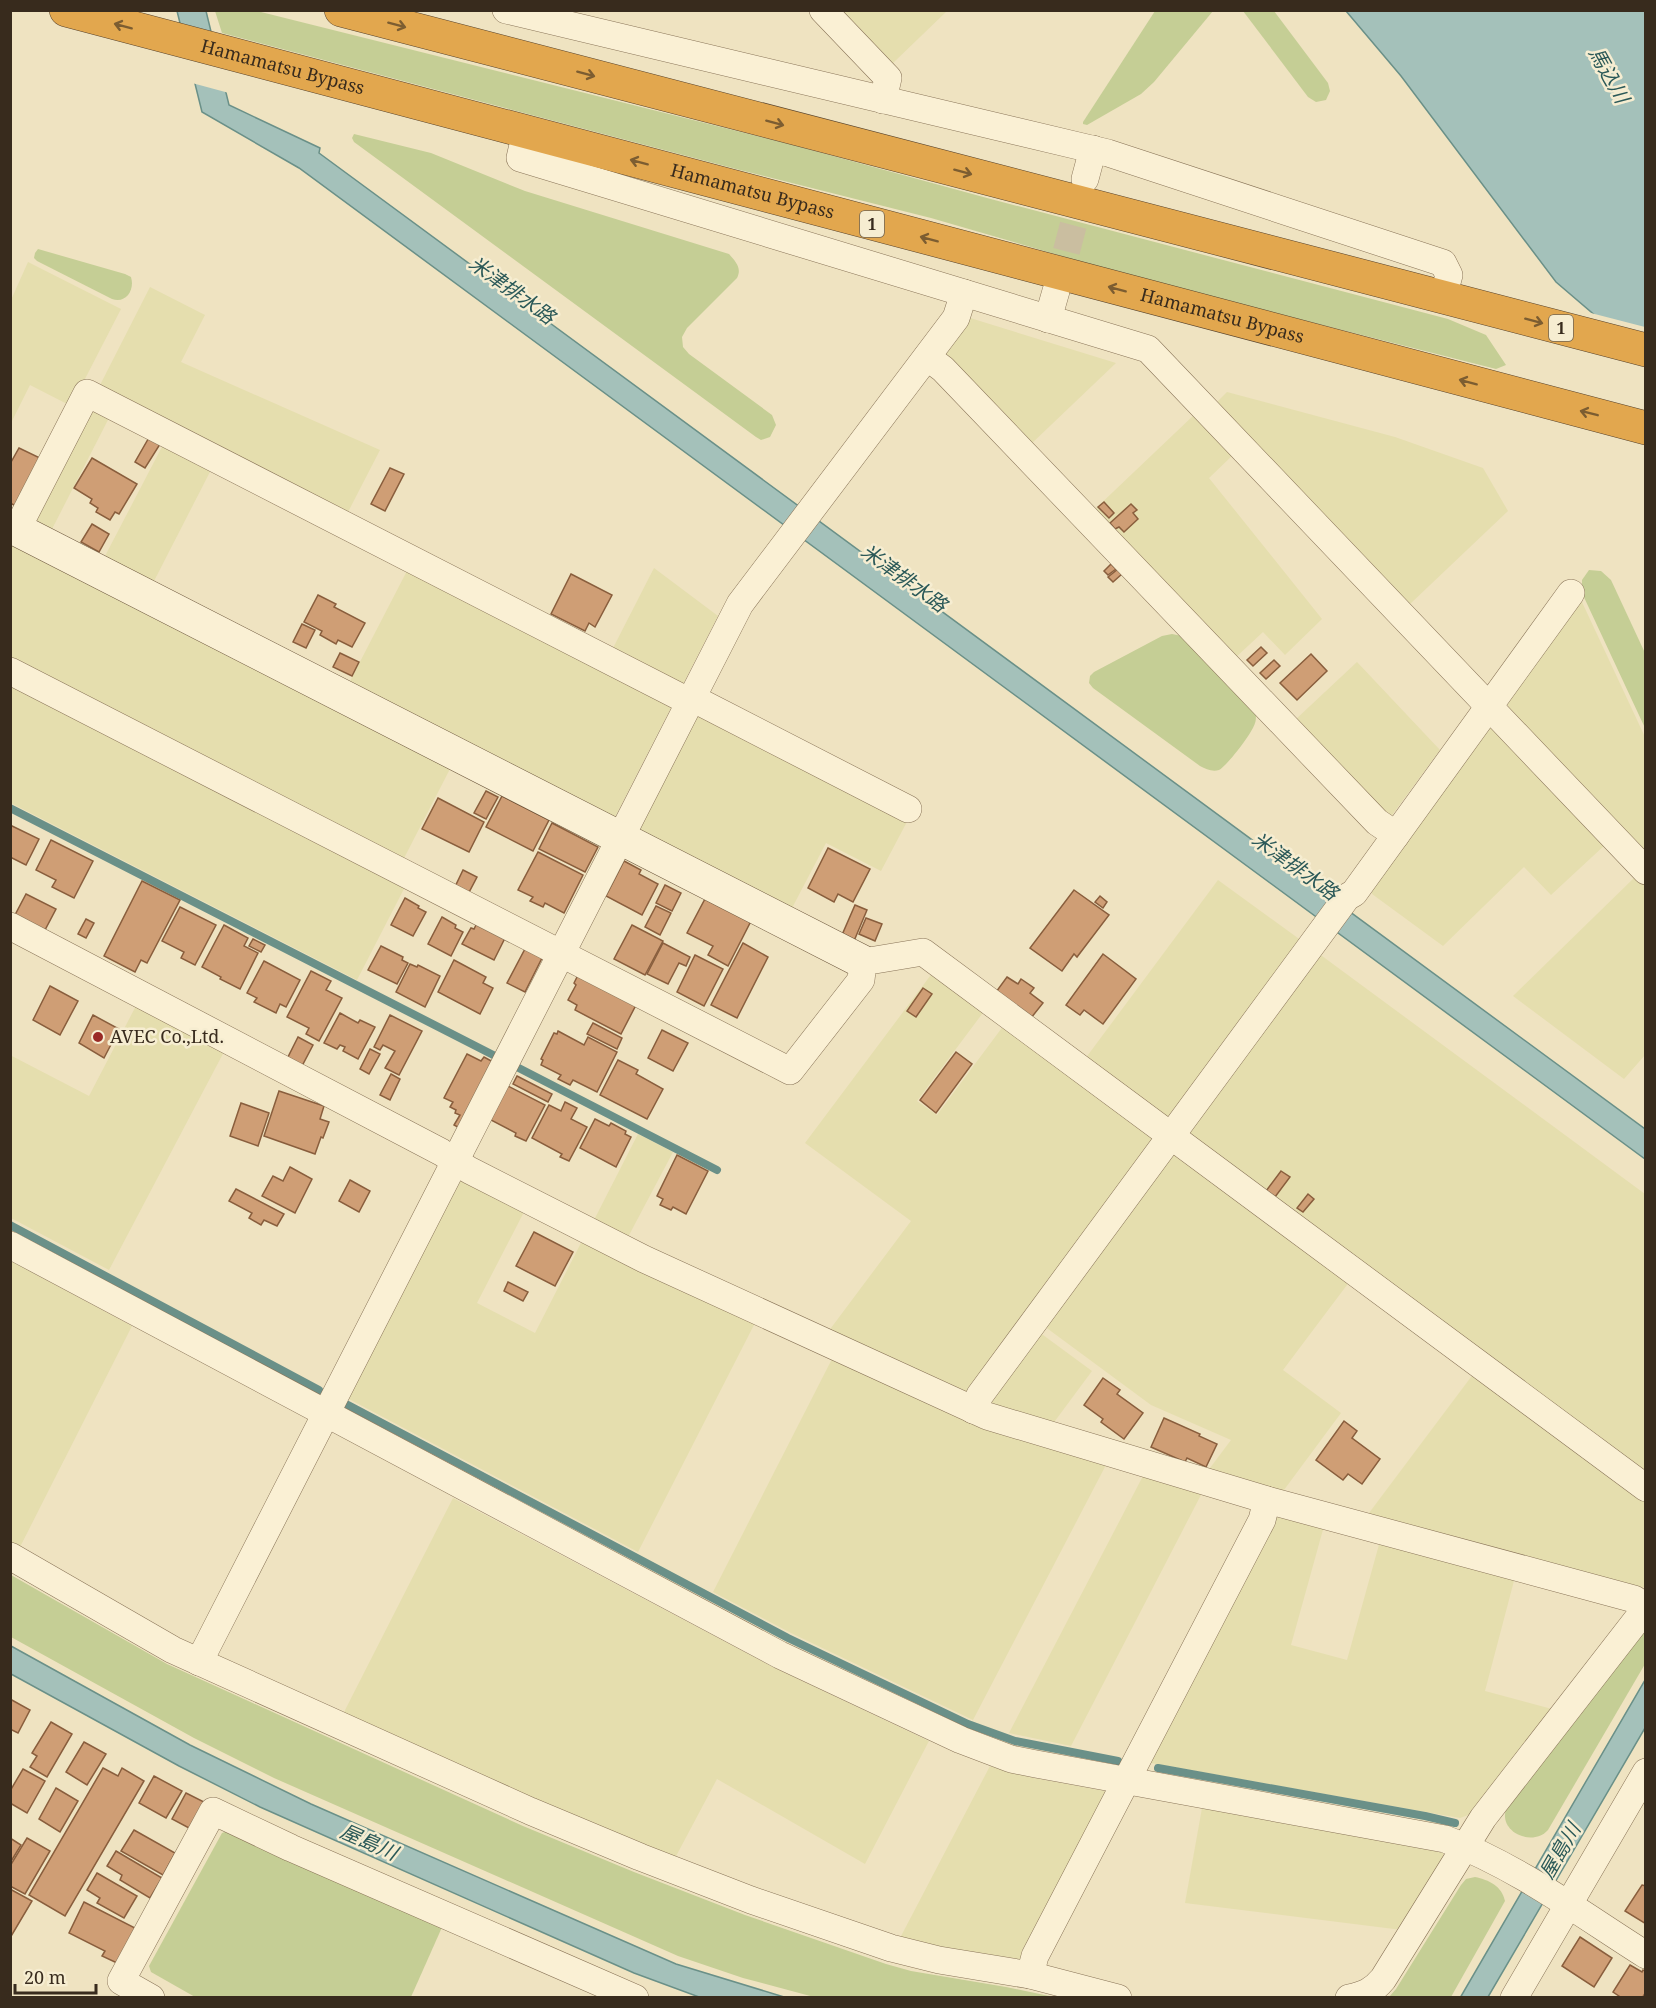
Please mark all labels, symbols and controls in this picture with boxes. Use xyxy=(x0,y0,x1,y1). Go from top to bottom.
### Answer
one-way arrow xyxy=(114,19,133,31)
one-way arrow xyxy=(387,20,406,32)
street label: Hamamatsu Bypass xyxy=(198,33,367,99)
water label: 馬込川 xyxy=(1583,42,1637,109)
one-way arrow xyxy=(576,69,595,81)
one-way arrow xyxy=(765,118,784,130)
one-way arrow xyxy=(629,156,648,167)
street label: Hamamatsu Bypass xyxy=(668,157,837,224)
one-way arrow xyxy=(954,167,973,179)
road number: 1 xyxy=(860,211,884,237)
one-way arrow xyxy=(919,233,938,244)
water label: 米津排水路 xyxy=(464,249,562,331)
street label: Hamamatsu Bypass xyxy=(1138,282,1307,348)
one-way arrow xyxy=(1108,283,1127,294)
one-way arrow xyxy=(1524,315,1543,327)
road number: 1 xyxy=(1549,315,1573,341)
one-way arrow xyxy=(1459,375,1478,387)
one-way arrow xyxy=(1580,407,1599,419)
water label: 米津排水路 xyxy=(856,537,954,619)
water label: 米津排水路 xyxy=(1247,825,1345,907)
place label: AVEC Co.,Ltd. xyxy=(110,1024,224,1048)
marker: AVEC Co.,Ltd. xyxy=(91,1030,105,1044)
water label: 屋島川 xyxy=(1533,1816,1587,1883)
water label: 屋島川 xyxy=(336,1817,404,1867)
scale bar xyxy=(15,1957,96,1995)
text: 20 m xyxy=(24,1965,66,1989)

